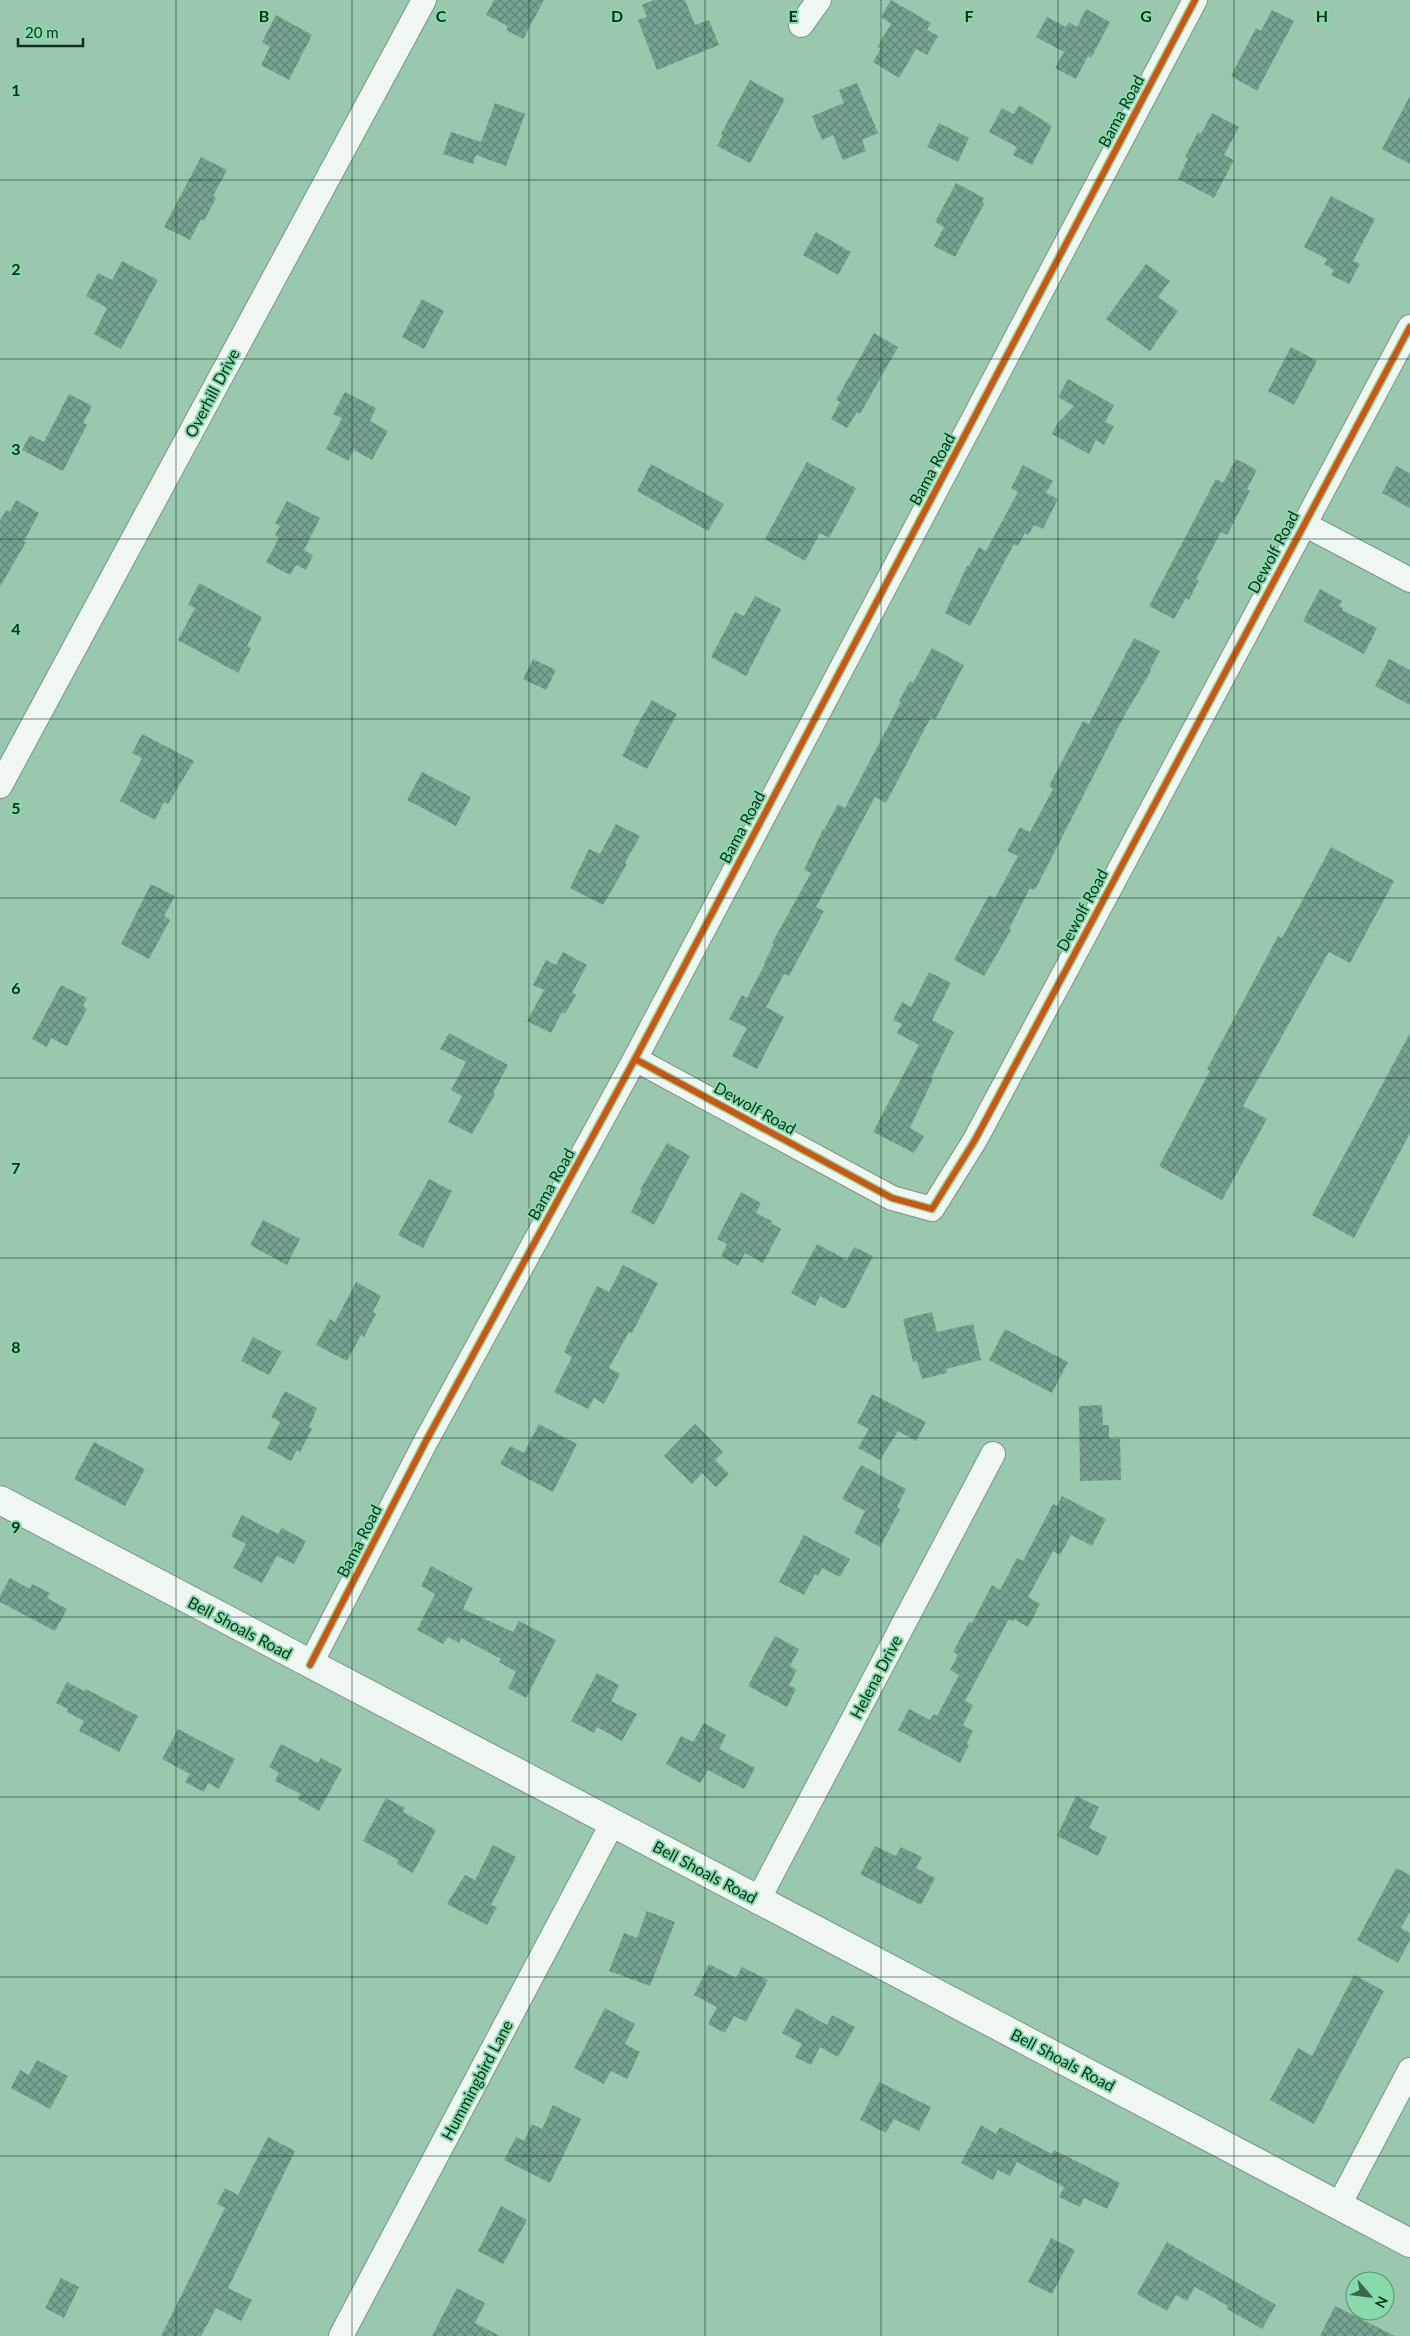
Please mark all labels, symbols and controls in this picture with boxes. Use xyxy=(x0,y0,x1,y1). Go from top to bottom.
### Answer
text: B xyxy=(259,6,269,25)
text: C xyxy=(436,6,447,25)
text: D xyxy=(611,6,623,25)
text: E xyxy=(788,6,798,25)
text: F xyxy=(964,6,974,25)
text: G xyxy=(1140,6,1152,25)
text: H xyxy=(1316,6,1328,25)
scale bar xyxy=(18,15,82,47)
text: 20 m xyxy=(25,23,59,41)
street label: Bama Road xyxy=(1094,71,1147,150)
text: 1 xyxy=(11,80,21,99)
text: 2 xyxy=(11,259,21,278)
street label: Overhill Drive xyxy=(180,345,243,440)
street label: Bama Road xyxy=(905,429,958,508)
text: 3 xyxy=(11,439,21,458)
street label: Dewolf Road xyxy=(1243,507,1302,596)
text: 4 xyxy=(11,619,21,638)
street label: Bama Road xyxy=(715,787,768,866)
text: 5 xyxy=(11,798,21,817)
street label: Dewolf Road xyxy=(1052,865,1111,954)
text: 6 xyxy=(11,978,21,997)
street label: Dewolf Road xyxy=(711,1077,799,1138)
street label: Bama Road xyxy=(523,1145,578,1223)
text: 7 xyxy=(11,1158,21,1177)
text: 8 xyxy=(11,1337,21,1356)
street label: Bama Road xyxy=(332,1501,385,1580)
text: 9 xyxy=(11,1517,21,1536)
street label: Bell Shoals Road xyxy=(185,1592,296,1663)
street label: Helena Drive xyxy=(846,1632,905,1722)
street label: Bell Shoals Road xyxy=(650,1836,761,1907)
street label: Hummingbird Lane xyxy=(437,2016,516,2143)
street label: Bell Shoals Road xyxy=(1008,2024,1119,2095)
north arrow xyxy=(1345,2271,1395,2321)
text: N xyxy=(1372,2294,1392,2311)

